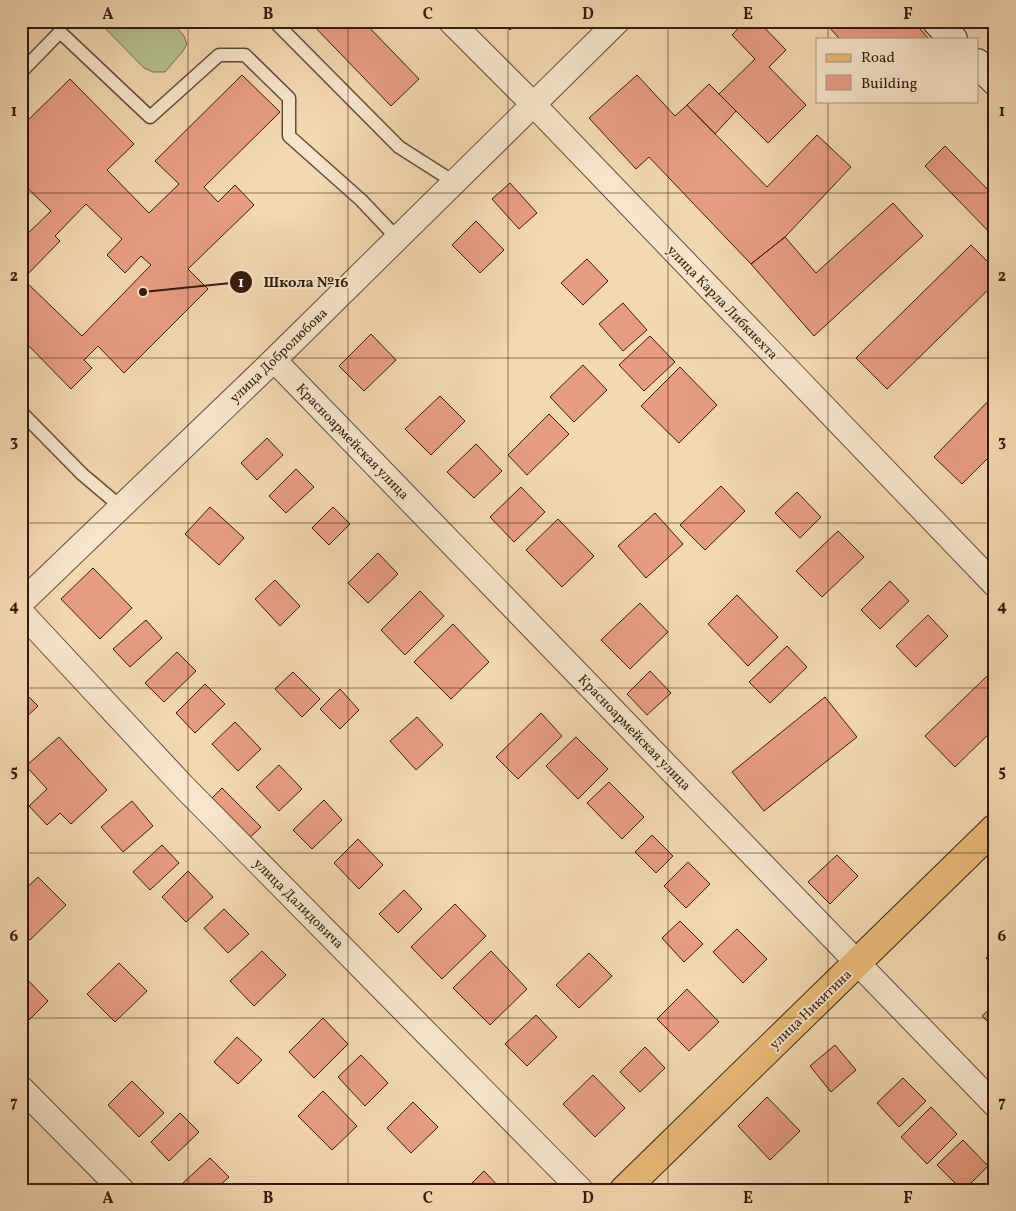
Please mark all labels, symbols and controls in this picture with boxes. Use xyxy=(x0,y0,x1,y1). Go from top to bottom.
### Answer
text: A xyxy=(102,4,114,26)
text: B xyxy=(263,4,274,26)
text: C xyxy=(423,4,433,26)
text: D xyxy=(582,4,594,26)
text: E xyxy=(743,4,753,26)
text: F xyxy=(903,4,913,26)
legend xyxy=(816,38,978,102)
text: Road xyxy=(861,48,895,69)
text: Building xyxy=(861,74,918,95)
text: 1 xyxy=(11,101,17,123)
text: 1 xyxy=(999,101,1005,123)
street label: улица Карла Либкнехта xyxy=(662,242,782,365)
text: 2 xyxy=(10,266,18,288)
text: 2 xyxy=(998,266,1006,288)
callout: Школа №16 xyxy=(228,267,358,297)
text: 1 xyxy=(238,273,244,294)
text: Школа №16 xyxy=(264,273,349,294)
street label: улица Добролюбова xyxy=(226,304,332,408)
street label: Красноармейская улица xyxy=(291,380,413,504)
text: 3 xyxy=(10,431,18,453)
text: 3 xyxy=(998,431,1006,453)
text: 4 xyxy=(9,596,19,618)
text: 4 xyxy=(997,596,1007,618)
street label: Красноармейская улица xyxy=(573,671,695,795)
text: 5 xyxy=(10,761,18,783)
text: 5 xyxy=(998,761,1006,783)
street label: улица Далидовича xyxy=(249,855,347,953)
text: 6 xyxy=(10,926,19,948)
text: 6 xyxy=(998,926,1007,948)
street label: улица Никитина xyxy=(766,966,856,1054)
text: 7 xyxy=(10,1092,18,1114)
text: 7 xyxy=(998,1092,1006,1114)
text: A xyxy=(102,1188,114,1210)
text: B xyxy=(263,1188,274,1210)
text: C xyxy=(423,1188,433,1210)
text: D xyxy=(582,1188,594,1210)
text: E xyxy=(743,1188,753,1210)
text: F xyxy=(903,1188,913,1210)

